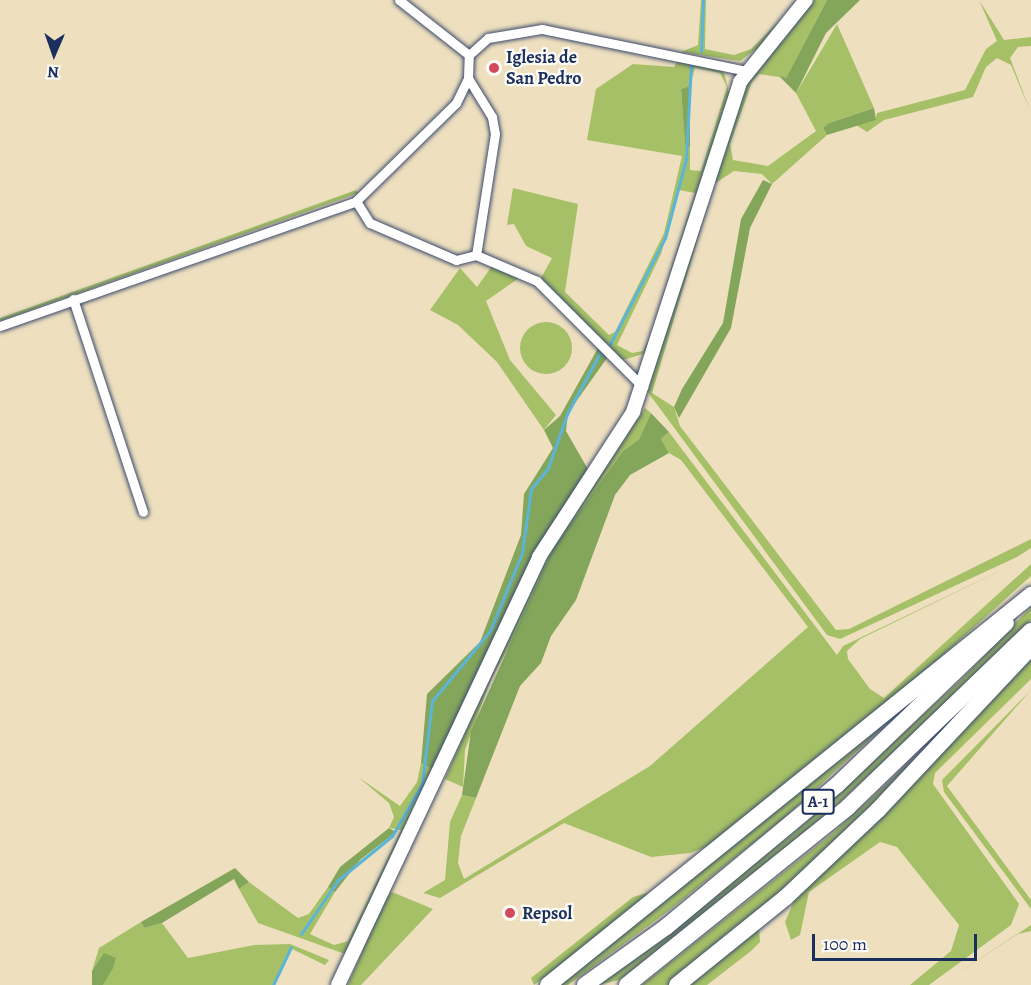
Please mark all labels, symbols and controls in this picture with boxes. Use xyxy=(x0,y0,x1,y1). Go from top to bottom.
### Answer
north arrow xyxy=(24,24,84,84)
place label: Iglesia de San Pedro xyxy=(506,47,582,90)
text: N xyxy=(47,61,60,83)
marker: Iglesia de San Pedro xyxy=(487,61,501,75)
road number: A-1 xyxy=(802,789,834,815)
place label: Repsol xyxy=(522,902,572,924)
marker: Repsol xyxy=(503,906,517,920)
scale bar xyxy=(815,922,980,960)
text: 100 m xyxy=(823,932,867,956)

